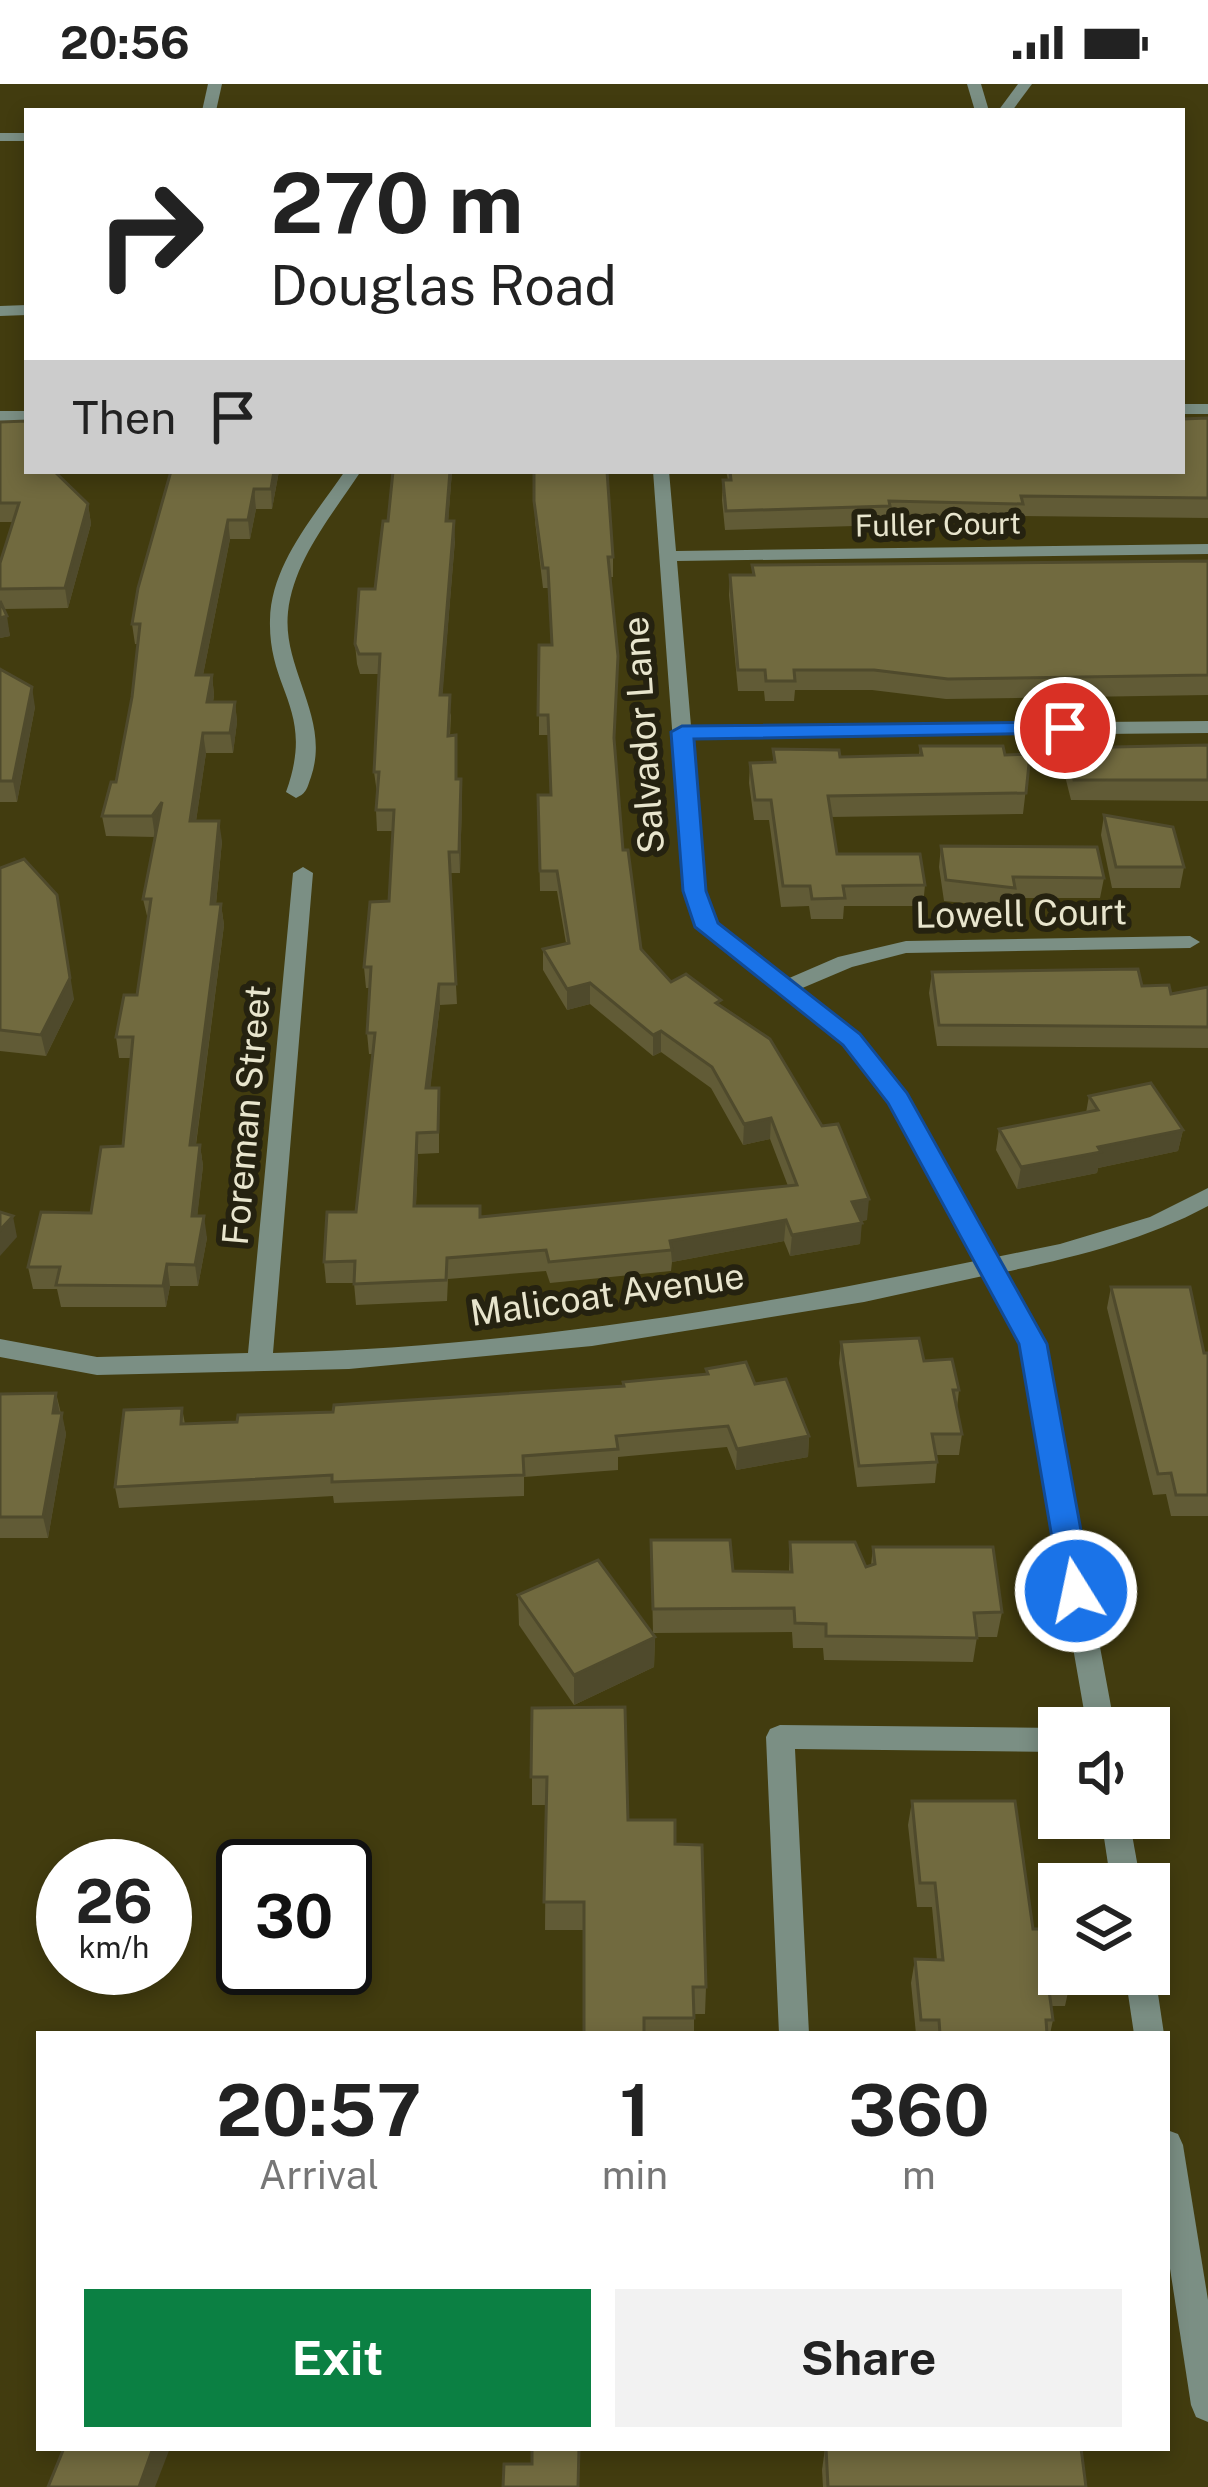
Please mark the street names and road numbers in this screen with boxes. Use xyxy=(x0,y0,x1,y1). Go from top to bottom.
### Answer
street label: Fuller Court xyxy=(855,505,1021,543)
street label: Salvador Lane xyxy=(614,615,672,855)
street label: Lowell Court xyxy=(915,890,1127,936)
street label: Foreman Street xyxy=(214,983,278,1247)
street label: Malicoat Avenue xyxy=(467,1254,747,1334)

